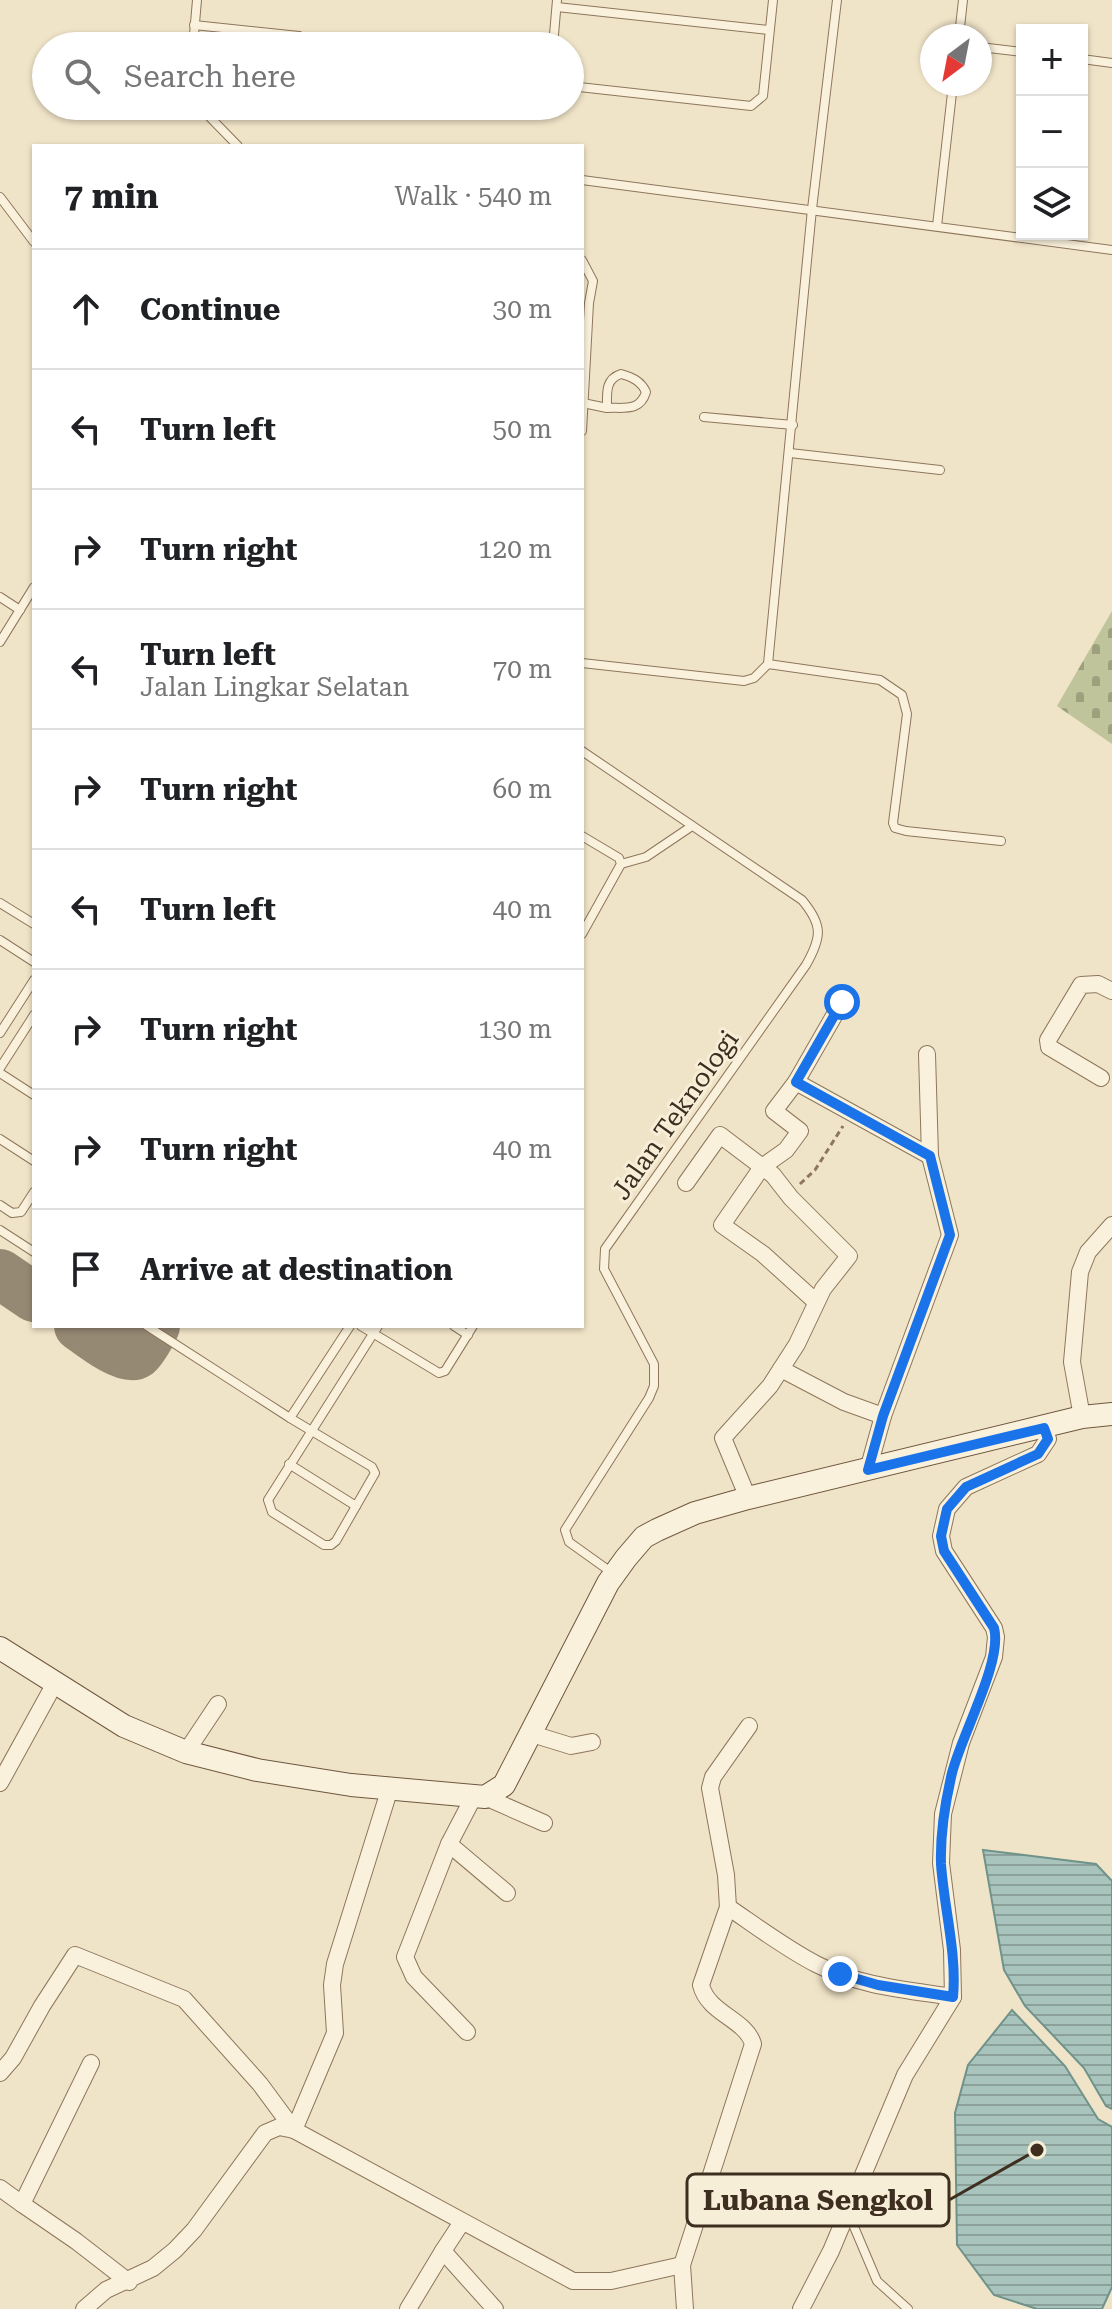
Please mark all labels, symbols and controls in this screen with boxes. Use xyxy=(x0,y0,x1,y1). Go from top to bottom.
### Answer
north arrow xyxy=(920,24,992,96)
map controls xyxy=(1016,24,1088,240)
button: + xyxy=(1016,24,1088,96)
search box xyxy=(32,32,584,120)
icon: search xyxy=(60,54,104,98)
text: Search here xyxy=(124,59,296,94)
button: − xyxy=(1016,96,1088,168)
button: layers xyxy=(1016,168,1088,240)
text: 7 min xyxy=(64,176,159,216)
text: Walk · 540 m xyxy=(394,181,552,211)
icon: ahead xyxy=(64,287,108,331)
text: Continue xyxy=(140,292,280,327)
text: 30 m xyxy=(493,294,552,324)
icon: left xyxy=(64,407,108,451)
text: Turn left xyxy=(140,412,276,447)
text: 50 m xyxy=(493,414,552,444)
icon: right xyxy=(64,527,108,571)
text: Turn right xyxy=(140,532,297,567)
text: 120 m xyxy=(478,534,552,564)
text: Turn left xyxy=(140,637,276,672)
icon: left xyxy=(64,647,108,691)
text: 70 m xyxy=(493,654,552,684)
text: Jalan Lingkar Selatan xyxy=(140,672,409,702)
icon: right xyxy=(64,767,108,811)
text: Turn right xyxy=(140,772,297,807)
text: 60 m xyxy=(493,774,552,804)
icon: left xyxy=(64,887,108,931)
text: Turn left xyxy=(140,892,276,927)
text: 40 m xyxy=(493,894,552,924)
route start xyxy=(824,984,860,1020)
icon: right xyxy=(64,1007,108,1051)
text: Turn right xyxy=(140,1012,297,1047)
text: 130 m xyxy=(478,1014,552,1044)
street label: Jalan Teknologi xyxy=(606,1025,744,1205)
icon: right xyxy=(64,1127,108,1171)
text: Turn right xyxy=(140,1132,297,1167)
text: 40 m xyxy=(493,1134,552,1164)
icon: arrive xyxy=(64,1247,108,1291)
text: Arrive at destination xyxy=(140,1252,453,1287)
route end xyxy=(822,1956,858,1992)
callout: Lubana Sengkol xyxy=(687,2174,949,2226)
text: Lubana Sengkol xyxy=(703,2184,933,2217)

